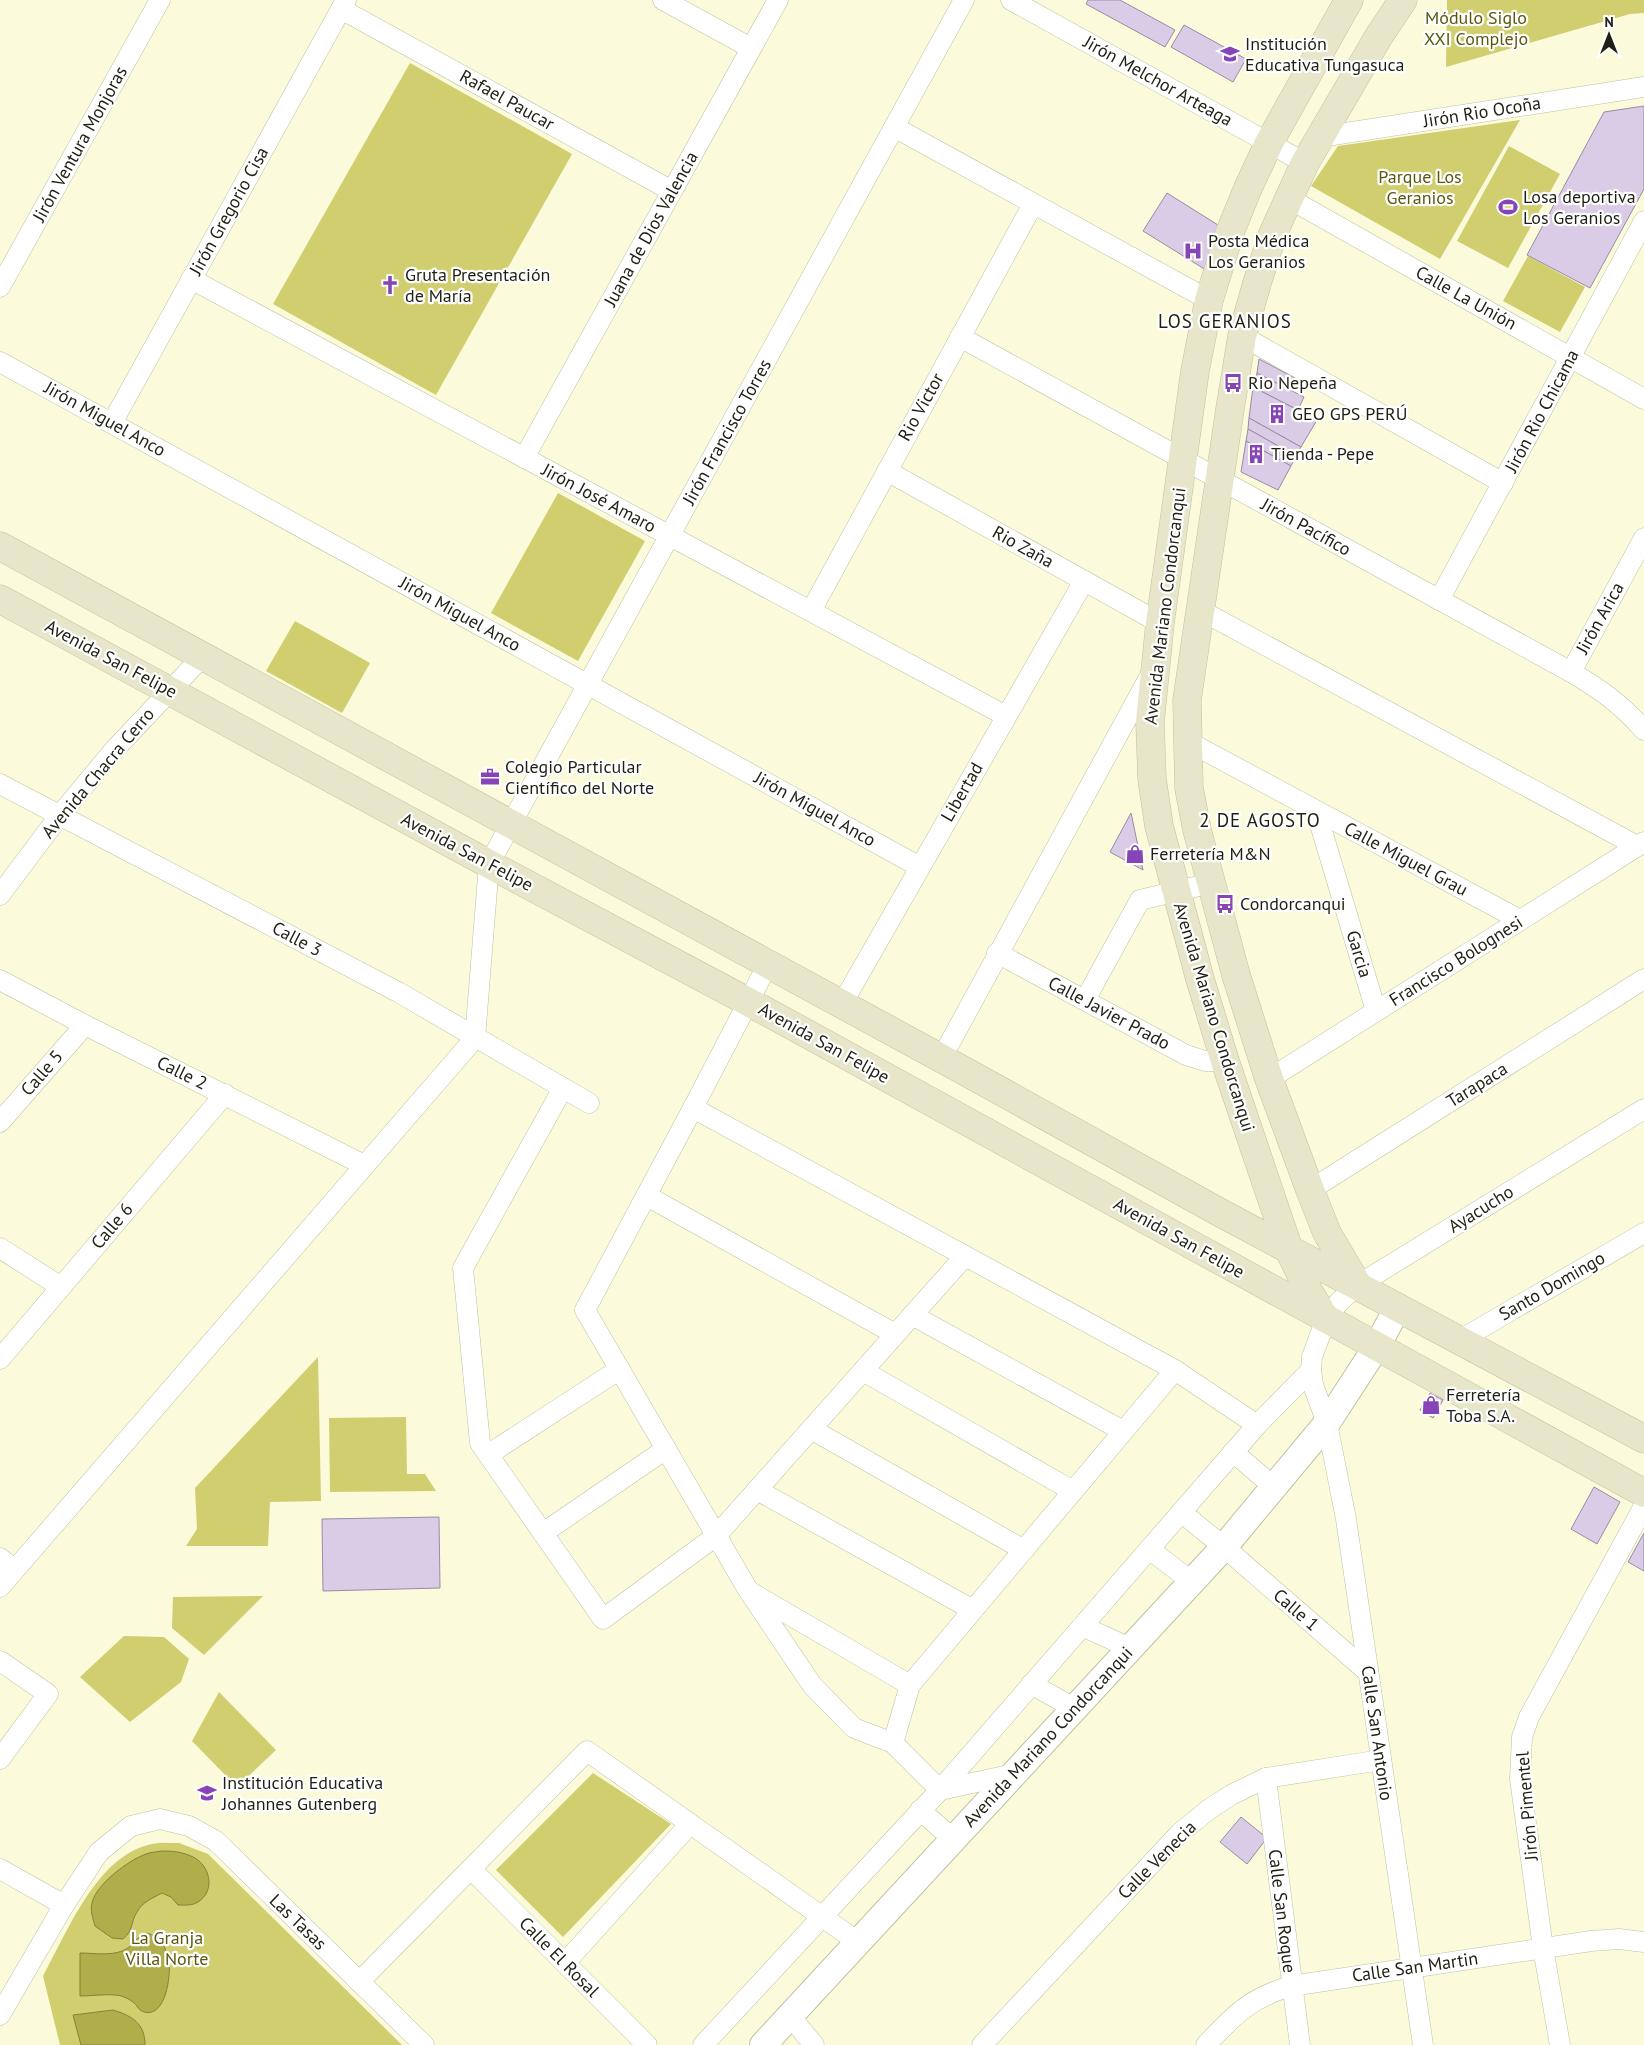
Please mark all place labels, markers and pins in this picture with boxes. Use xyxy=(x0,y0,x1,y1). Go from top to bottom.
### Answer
place label: Institución Educativa Tungasuca xyxy=(1245,32,1404,76)
school or university icon: Institución Educativa Tungasuca xyxy=(1219,43,1241,65)
place label: Losa deportiva Los Geranios xyxy=(1523,185,1636,229)
sports icon: Losa deportiva Los Geranios xyxy=(1497,196,1519,218)
place label: Posta Médica Los Geranios xyxy=(1208,229,1309,273)
hospital icon: Posta Médica Los Geranios xyxy=(1182,240,1204,262)
place label: Gruta Presentación de María xyxy=(405,263,550,307)
church icon: Gruta Presentación de María xyxy=(379,274,401,296)
place label: Rio Nepeña xyxy=(1248,371,1337,394)
bus stop icon: Rio Nepeña xyxy=(1222,372,1244,394)
place label: GEO GPS PERÚ xyxy=(1292,402,1407,425)
building icon: GEO GPS PERÚ xyxy=(1266,403,1288,425)
place label: Tienda - Pepe xyxy=(1271,442,1374,465)
building icon: Tienda - Pepe xyxy=(1245,443,1267,465)
place label: Colegio Particular Científico del Norte xyxy=(505,755,654,799)
office icon: Colegio Particular Científico del Norte xyxy=(479,766,501,788)
place label: Ferretería M&N xyxy=(1150,842,1271,865)
shop icon: Ferretería M&N xyxy=(1124,843,1146,865)
place label: Condorcanqui xyxy=(1240,892,1346,915)
bus stop icon: Condorcanqui xyxy=(1214,893,1236,915)
place label: Ferretería Toba S.A. xyxy=(1446,1383,1521,1427)
shop icon: Ferretería Toba S.A. xyxy=(1420,1394,1442,1416)
place label: Institución Educativa Johannes Gutenberg xyxy=(221,1771,383,1815)
school or university icon: Institución Educativa Johannes Gutenberg xyxy=(196,1782,218,1804)

